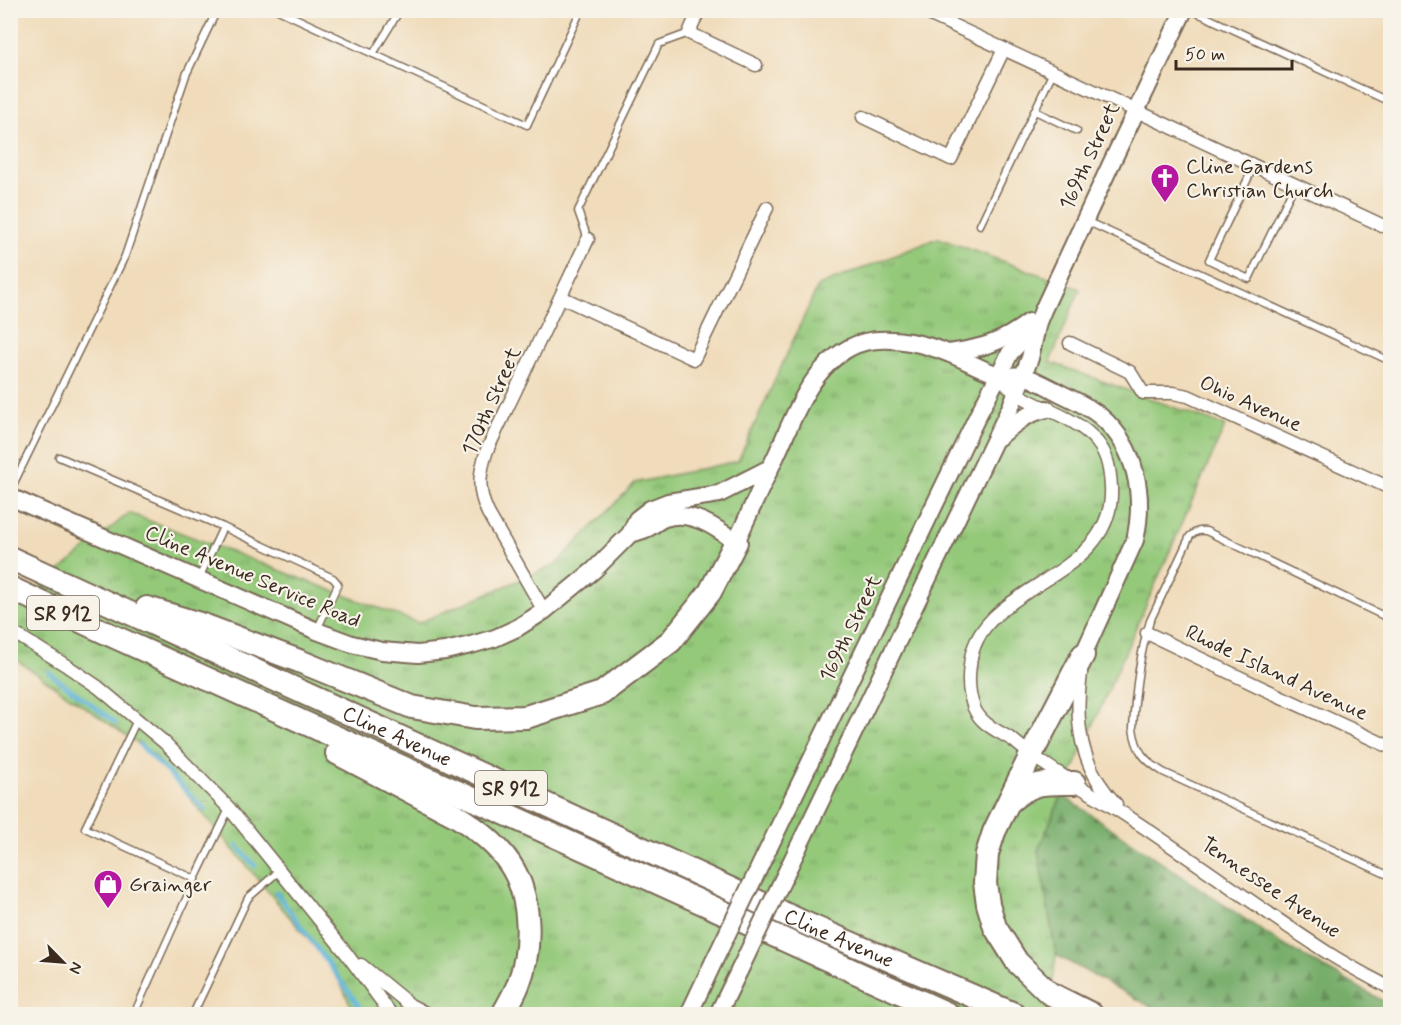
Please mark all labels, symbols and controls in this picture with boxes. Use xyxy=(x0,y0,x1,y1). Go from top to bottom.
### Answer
scale bar xyxy=(1176,33,1292,71)
text: 50 m xyxy=(1185,43,1225,67)
street label: 169th Street xyxy=(1053,98,1127,215)
place label: Cline Gardens Christian Church xyxy=(1186,153,1334,205)
church icon: Cline Gardens Christian Church xyxy=(1149,162,1181,204)
street label: 170th Street xyxy=(456,342,529,460)
street label: Ohio Avenue xyxy=(1195,369,1306,439)
street label: Cline Avenue Service Road xyxy=(140,519,365,635)
street label: 169th Street xyxy=(813,570,889,687)
road number: SR 912 xyxy=(27,596,99,630)
street label: Rhode Island Avenue xyxy=(1181,618,1372,728)
street label: Cline Avenue xyxy=(338,700,456,774)
road number: SR 912 xyxy=(475,771,547,805)
street label: Tennessee Avenue xyxy=(1195,831,1346,945)
shop icon: Grainger xyxy=(92,868,124,910)
place label: Grainger xyxy=(129,871,212,899)
street label: Cline Avenue xyxy=(779,902,898,975)
north arrow xyxy=(33,932,93,992)
text: N xyxy=(63,958,87,977)

